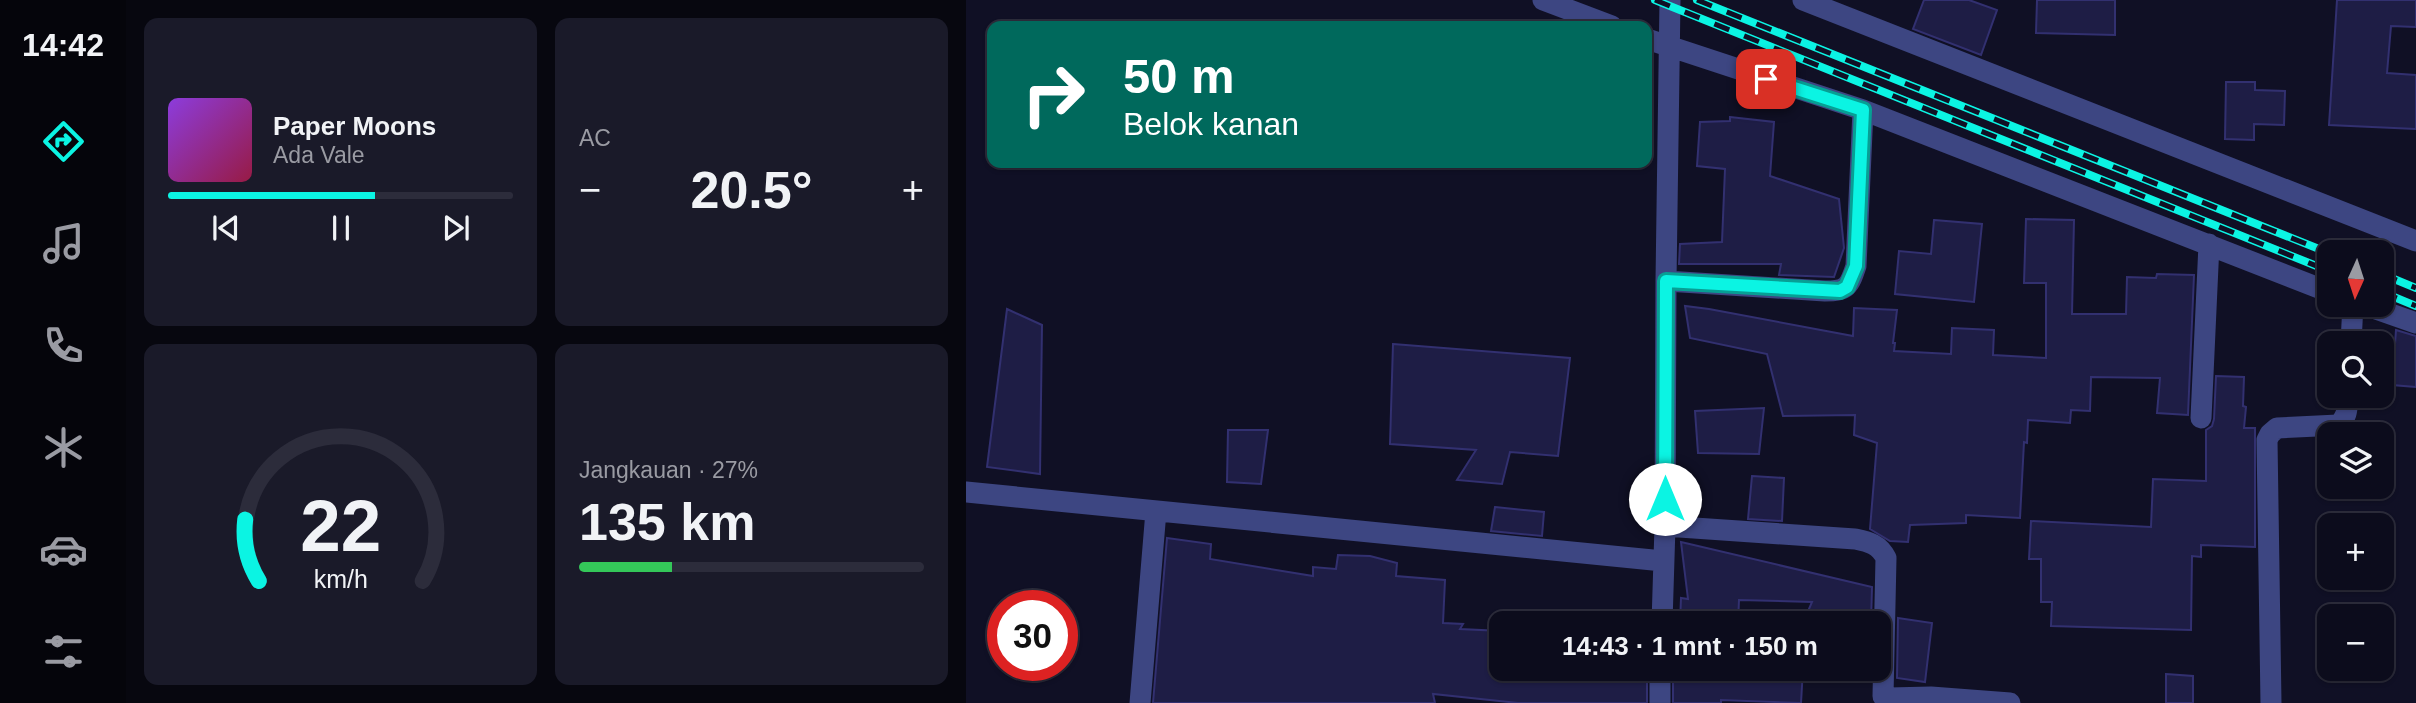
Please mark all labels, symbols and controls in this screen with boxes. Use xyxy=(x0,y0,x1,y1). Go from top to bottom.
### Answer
text: 14:42 xyxy=(22,27,104,63)
icon: right xyxy=(1008,49,1099,140)
text: 50 m xyxy=(1123,49,1235,103)
pin xyxy=(1736,49,1796,109)
icon: arrive xyxy=(1747,60,1785,98)
text: Belok kanan xyxy=(1123,106,1299,142)
text: Paper Moons xyxy=(273,111,436,141)
icon: directions xyxy=(39,117,88,166)
text: AC xyxy=(579,125,611,151)
text: Ada Vale xyxy=(273,142,365,168)
text: 20.5° xyxy=(690,161,813,219)
text: − xyxy=(579,169,601,211)
text: + xyxy=(902,169,924,211)
icon: previous xyxy=(207,209,245,247)
icon: pause xyxy=(322,209,360,247)
icon: next xyxy=(437,209,475,247)
icon: music xyxy=(39,219,88,268)
north arrow xyxy=(2317,240,2394,317)
map controls xyxy=(2317,240,2394,681)
icon: phone xyxy=(39,321,88,370)
button: search xyxy=(2317,331,2394,408)
button: layers xyxy=(2317,422,2394,499)
icon: climate xyxy=(39,423,88,472)
text: Jangkauan · 27% xyxy=(579,457,758,483)
position arrow xyxy=(1628,462,1702,536)
text: 22 xyxy=(300,485,381,566)
text: 135 km xyxy=(579,493,755,551)
button: + xyxy=(2317,513,2394,590)
icon: car xyxy=(39,525,88,574)
text: km/h xyxy=(313,564,368,592)
speed limit sign: 30 xyxy=(987,590,1078,681)
button: − xyxy=(2317,604,2394,681)
icon: filters xyxy=(39,627,88,676)
text: 14:43 · 1 mnt · 150 m xyxy=(1562,631,1818,661)

